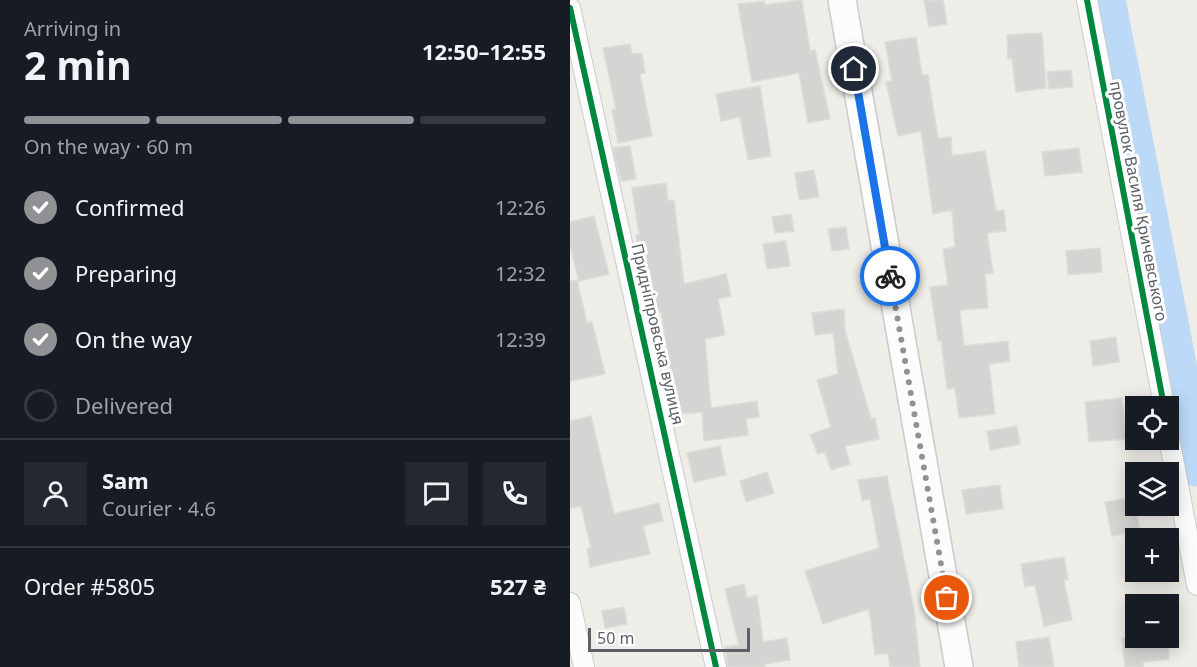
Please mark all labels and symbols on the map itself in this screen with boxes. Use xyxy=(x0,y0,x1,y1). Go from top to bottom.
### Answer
pin xyxy=(828,43,879,94)
street label: провулок Василя Кричевського xyxy=(1105,79,1173,323)
street label: Придніпровська вулиця xyxy=(626,241,690,427)
courier xyxy=(860,246,920,306)
pin xyxy=(921,572,972,623)
scale bar xyxy=(588,625,750,652)

